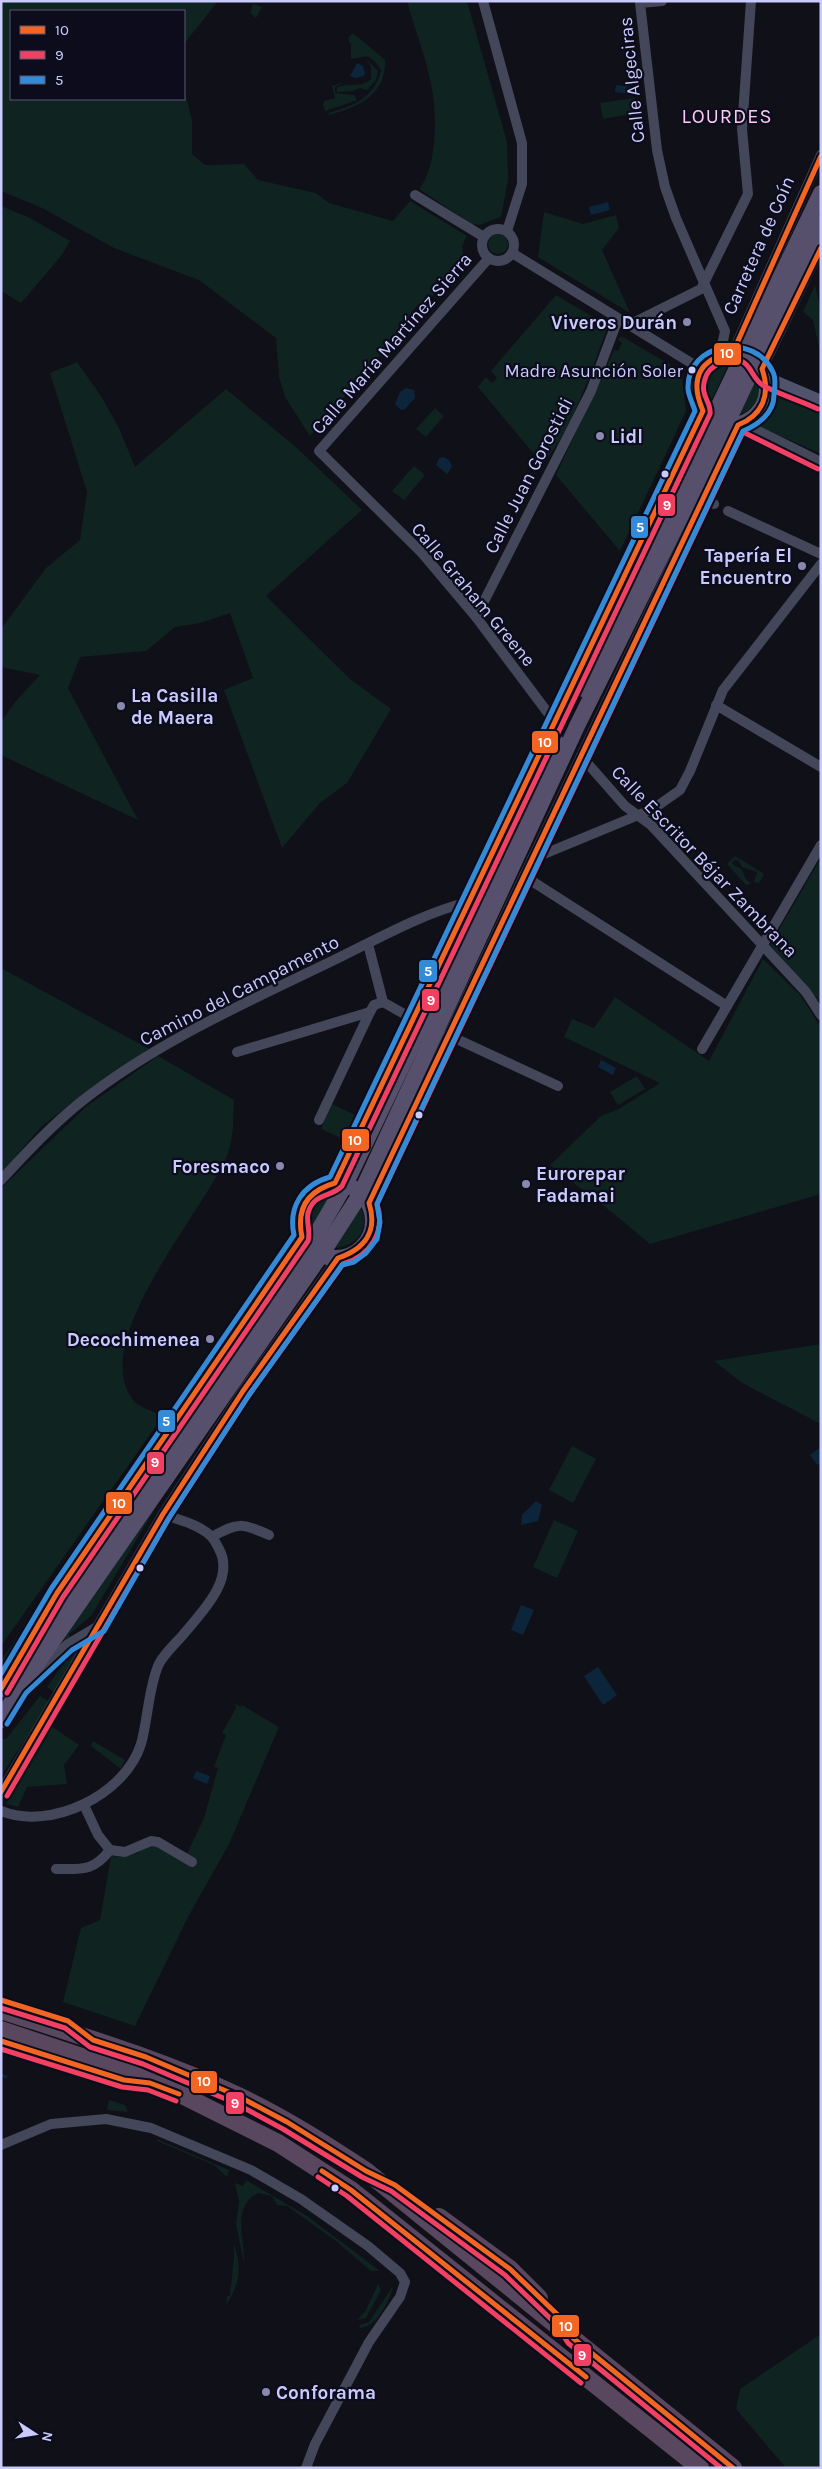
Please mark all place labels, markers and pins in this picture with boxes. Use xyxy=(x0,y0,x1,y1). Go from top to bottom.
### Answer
place label: Viveros Durán xyxy=(551,312,677,334)
marker: Viveros Durán xyxy=(681,316,693,328)
place label: Madre Asunción Soler xyxy=(504,360,683,382)
marker: Madre Asunción Soler xyxy=(687,365,697,375)
place label: Lidl xyxy=(610,426,643,448)
marker: Lidl xyxy=(594,430,606,442)
unlabelled marker xyxy=(660,469,670,479)
place label: Tapería El Encuentro xyxy=(699,545,792,589)
marker: Tapería El Encuentro xyxy=(796,560,808,572)
place label: La Casilla de Maera xyxy=(131,685,218,729)
marker: La Casilla de Maera xyxy=(115,700,127,712)
unlabelled marker xyxy=(414,1110,424,1120)
place label: Foresmaco xyxy=(172,1156,270,1178)
marker: Foresmaco xyxy=(274,1160,286,1172)
place label: Eurorepar Fadamai xyxy=(536,1163,626,1207)
marker: Eurorepar Fadamai xyxy=(520,1178,532,1190)
place label: Decochimenea xyxy=(67,1329,200,1351)
marker: Decochimenea xyxy=(204,1333,216,1345)
unlabelled marker xyxy=(135,1563,145,1573)
unlabelled marker xyxy=(330,2183,340,2193)
place label: Conforama xyxy=(276,2382,376,2404)
marker: Conforama xyxy=(260,2386,272,2398)

